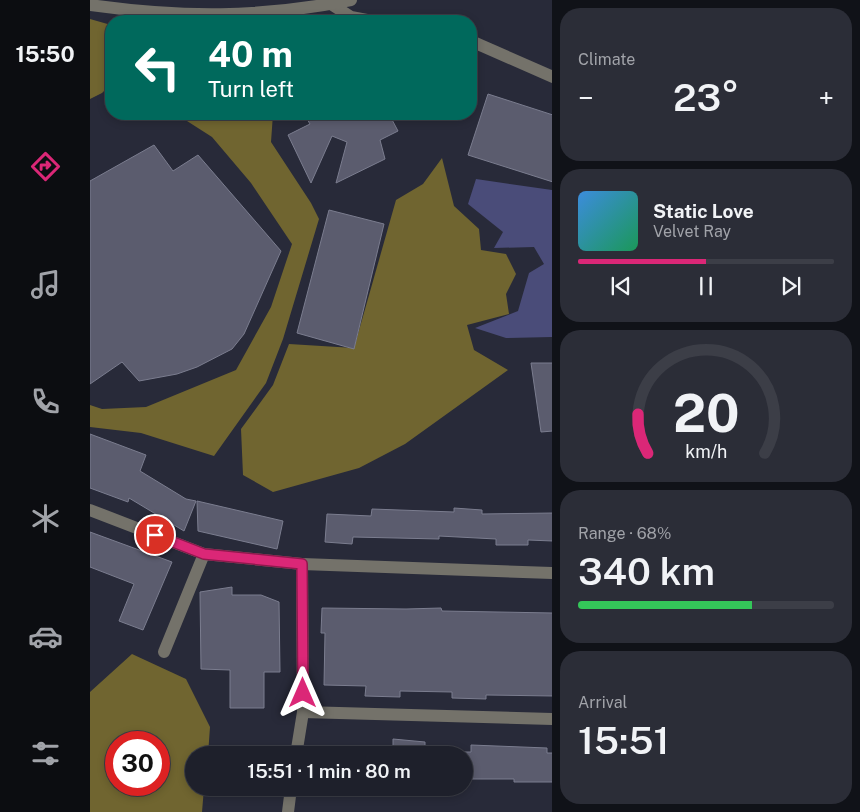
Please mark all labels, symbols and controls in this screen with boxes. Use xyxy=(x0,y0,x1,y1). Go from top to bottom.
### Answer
text: 40 m xyxy=(208,34,293,75)
icon: left xyxy=(125,35,190,100)
text: 15:50 xyxy=(15,41,75,67)
text: Climate xyxy=(578,50,635,69)
text: 23° xyxy=(673,75,739,120)
text: Turn left xyxy=(208,76,294,102)
text: − xyxy=(578,81,594,114)
text: + xyxy=(818,81,834,114)
icon: directions xyxy=(28,149,63,184)
text: Static Love xyxy=(653,200,754,222)
text: Velvet Ray xyxy=(653,222,731,241)
icon: music xyxy=(28,267,63,302)
icon: previous xyxy=(607,272,635,300)
icon: pause xyxy=(692,272,720,300)
icon: next xyxy=(777,272,805,300)
text: 20 xyxy=(673,383,739,444)
icon: phone xyxy=(28,384,63,419)
text: km/h xyxy=(685,441,727,462)
icon: climate xyxy=(28,501,63,536)
pin xyxy=(134,514,176,556)
icon: arrive xyxy=(141,521,169,549)
text: Range · 68% xyxy=(578,524,671,543)
text: 340 km xyxy=(578,549,715,594)
icon: car xyxy=(28,619,63,654)
position arrow xyxy=(276,666,328,718)
text: Arrival xyxy=(578,693,627,712)
text: 15:51 xyxy=(578,718,669,763)
speed limit sign: 30 xyxy=(105,731,170,796)
icon: filters xyxy=(28,736,63,771)
text: 15:51 · 1 min · 80 m xyxy=(247,760,411,782)

